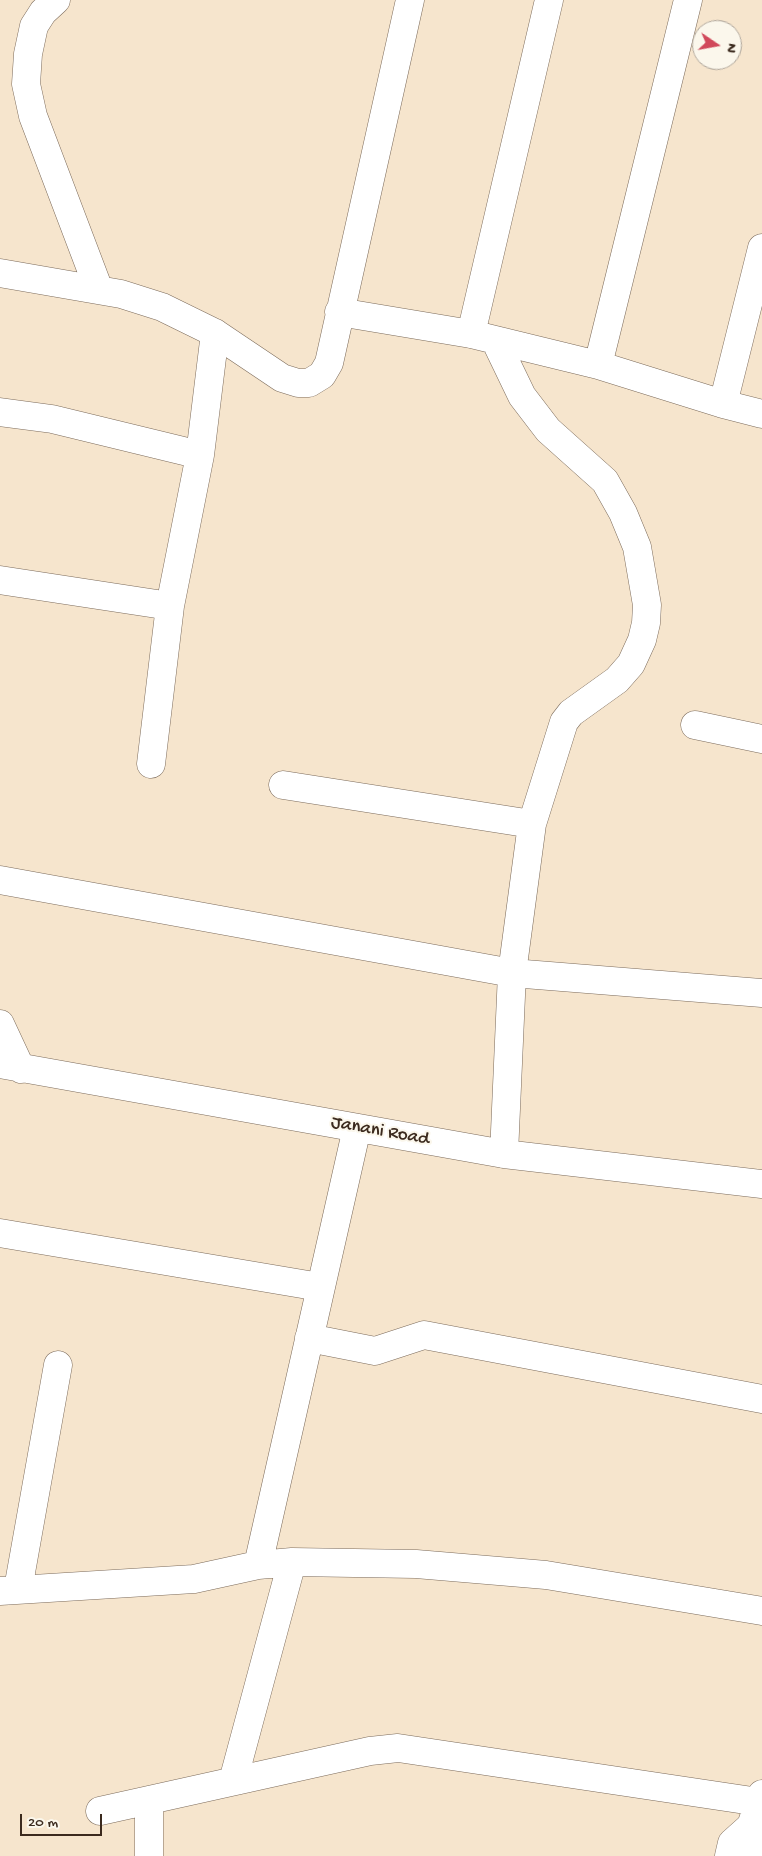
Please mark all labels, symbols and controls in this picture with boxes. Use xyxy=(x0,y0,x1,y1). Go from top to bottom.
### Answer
north arrow xyxy=(692,20,742,70)
text: N xyxy=(722,42,740,54)
street label: Janani Road xyxy=(329,1112,431,1152)
scale bar xyxy=(22,1804,105,1836)
text: 20 m xyxy=(28,1814,58,1832)

